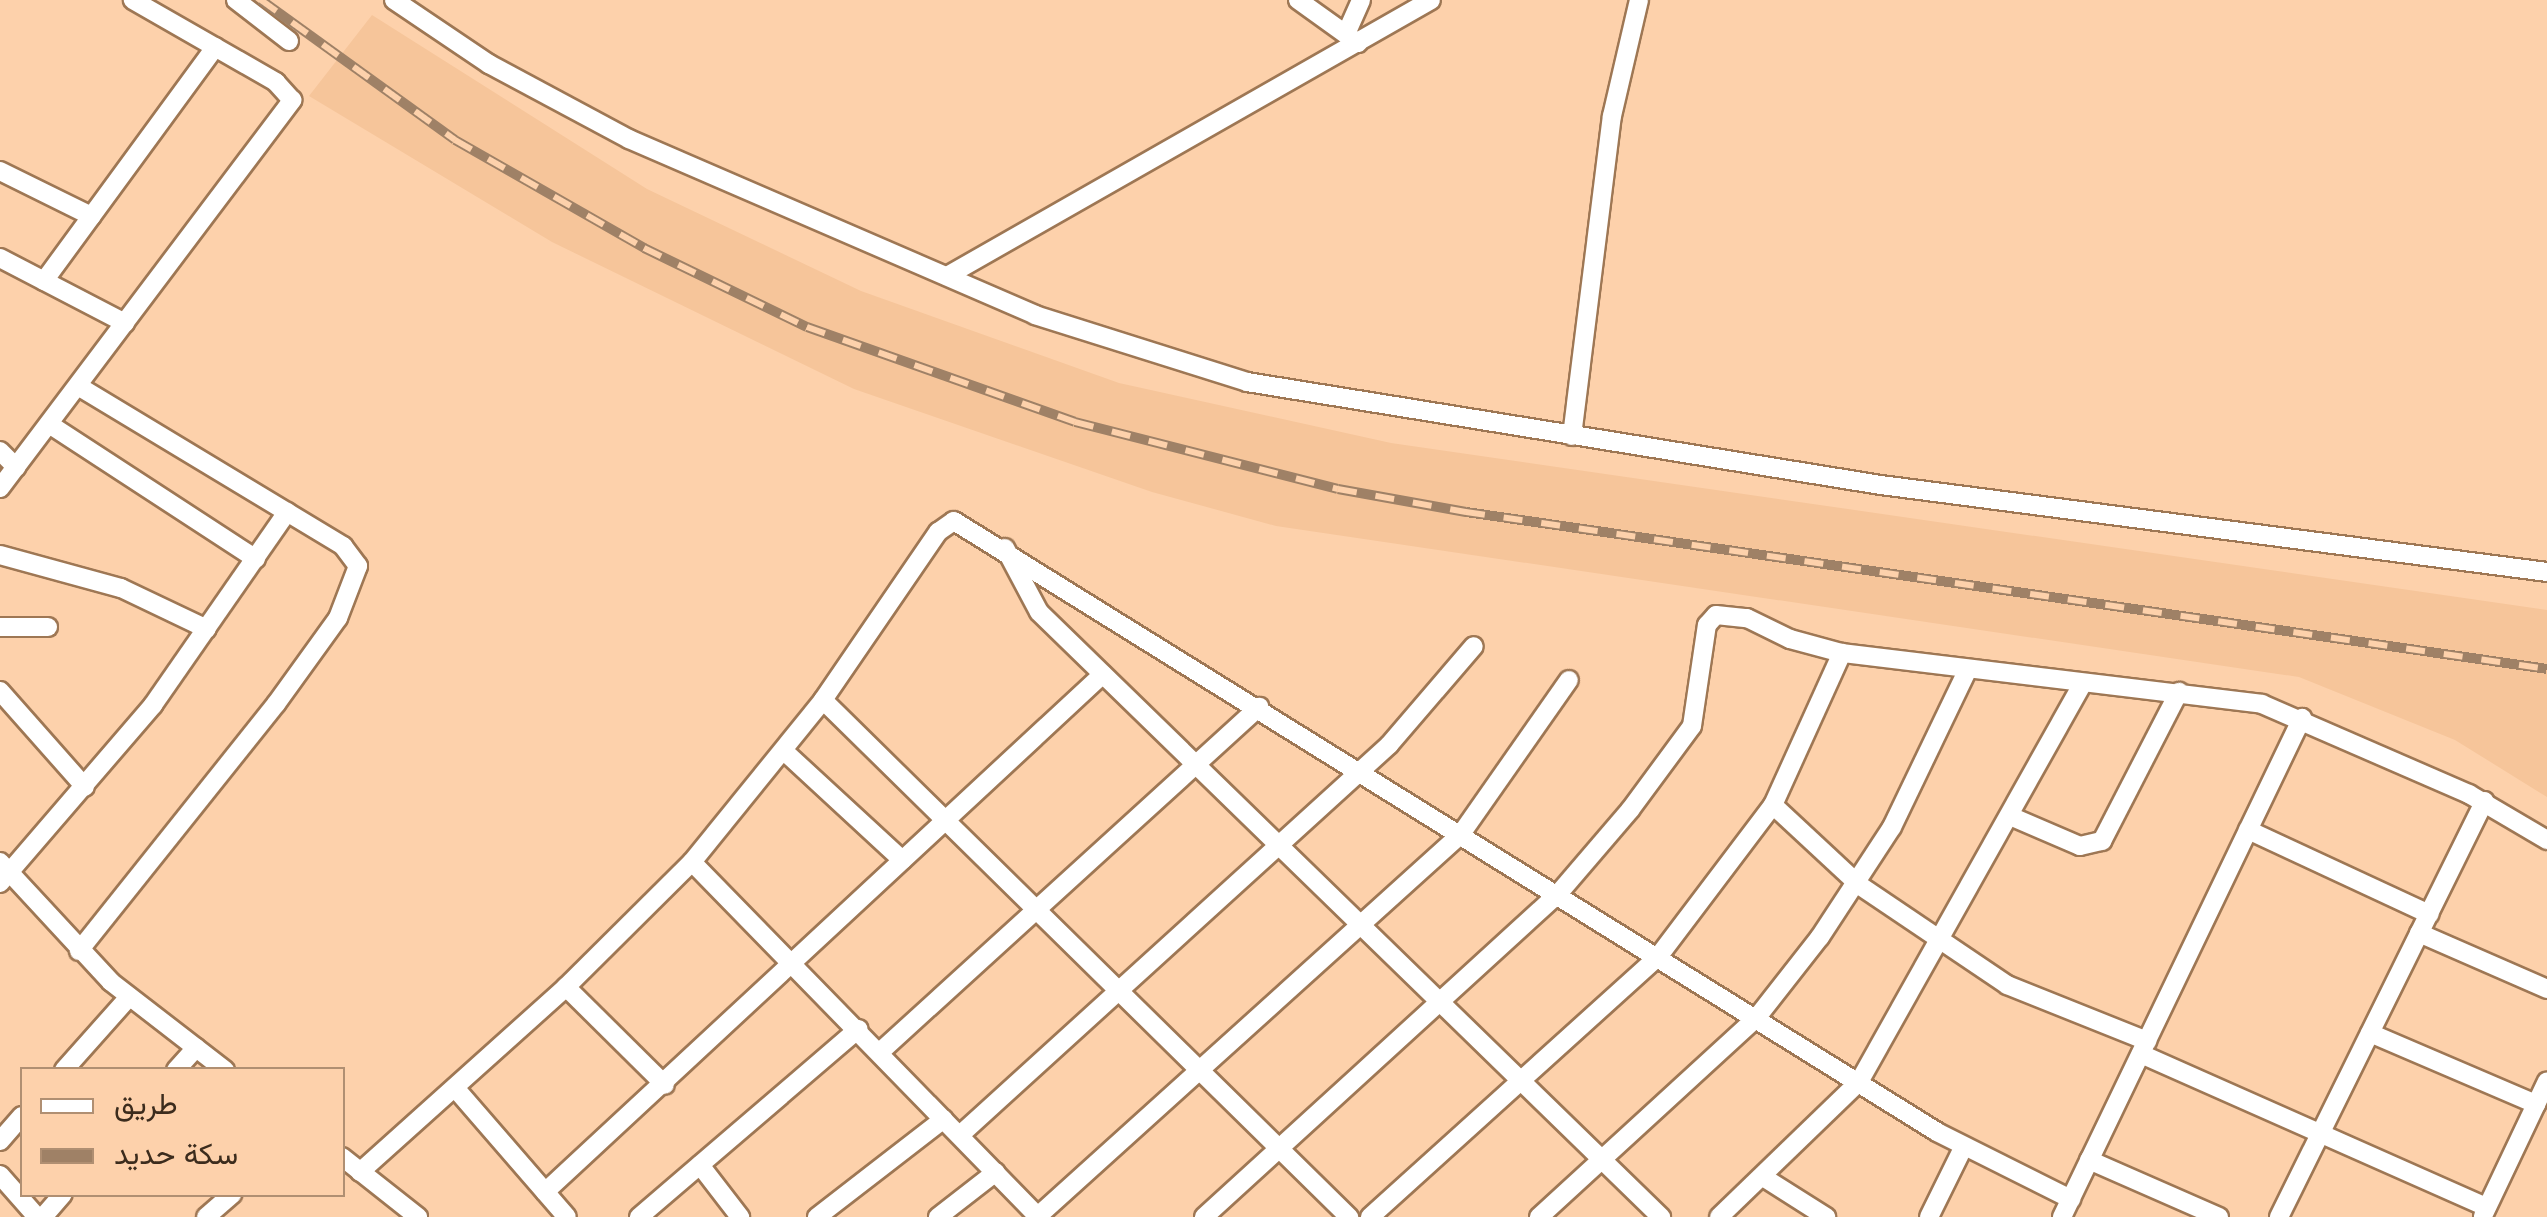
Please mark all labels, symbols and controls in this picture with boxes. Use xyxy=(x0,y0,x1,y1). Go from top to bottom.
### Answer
legend xyxy=(20,1067,345,1197)
text: طريق xyxy=(114,1087,178,1120)
text: سكة حديد xyxy=(114,1137,238,1170)

